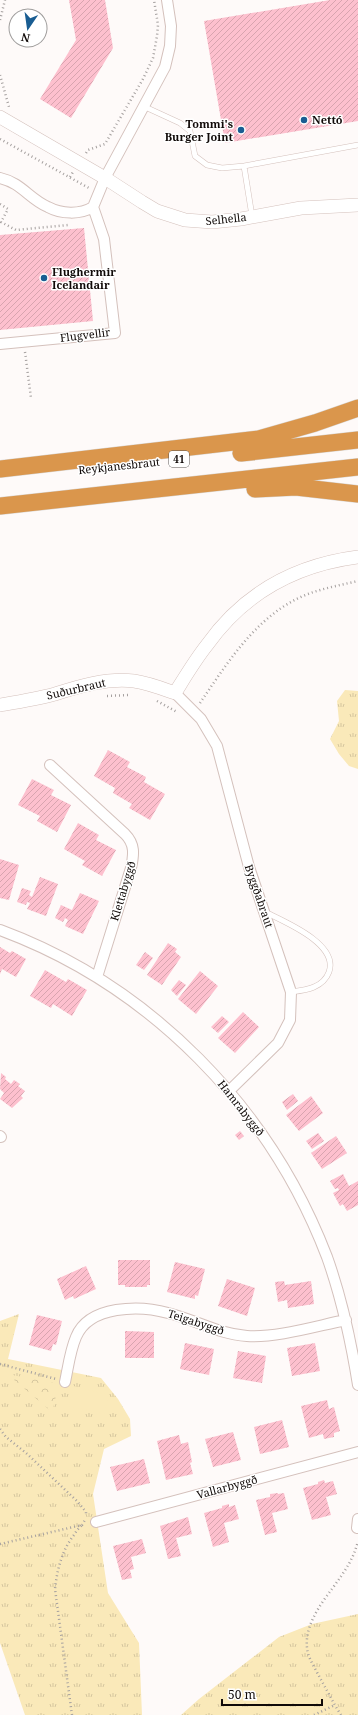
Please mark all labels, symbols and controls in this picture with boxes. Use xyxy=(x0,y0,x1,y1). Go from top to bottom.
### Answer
north arrow xyxy=(8,8,48,48)
text: N xyxy=(19,30,32,47)
place label: Nettó xyxy=(312,112,343,127)
marker: Nettó xyxy=(299,115,309,125)
place label: Tommi's Burger Joint xyxy=(165,116,234,144)
marker: Tommi's Burger Joint xyxy=(236,125,246,135)
street label: Selhella xyxy=(205,209,247,228)
place label: Flughermir Icelandair xyxy=(52,264,116,292)
marker: Flughermir Icelandair xyxy=(39,273,49,283)
street label: Flugvellir xyxy=(59,324,112,345)
road number: 41 xyxy=(169,451,189,467)
street label: Reykjanesbraut xyxy=(77,454,161,477)
street label: Suðurbraut xyxy=(45,674,107,703)
street label: Klettabyggð xyxy=(106,859,139,923)
street label: Byggðabraut xyxy=(242,862,277,930)
street label: Hamrabyggð xyxy=(215,1077,268,1139)
street label: Teigabyggð xyxy=(166,1305,226,1338)
street label: Vallarbyggð xyxy=(195,1471,259,1502)
scale bar xyxy=(222,1681,322,1707)
text: 50 m xyxy=(228,1686,256,1703)

